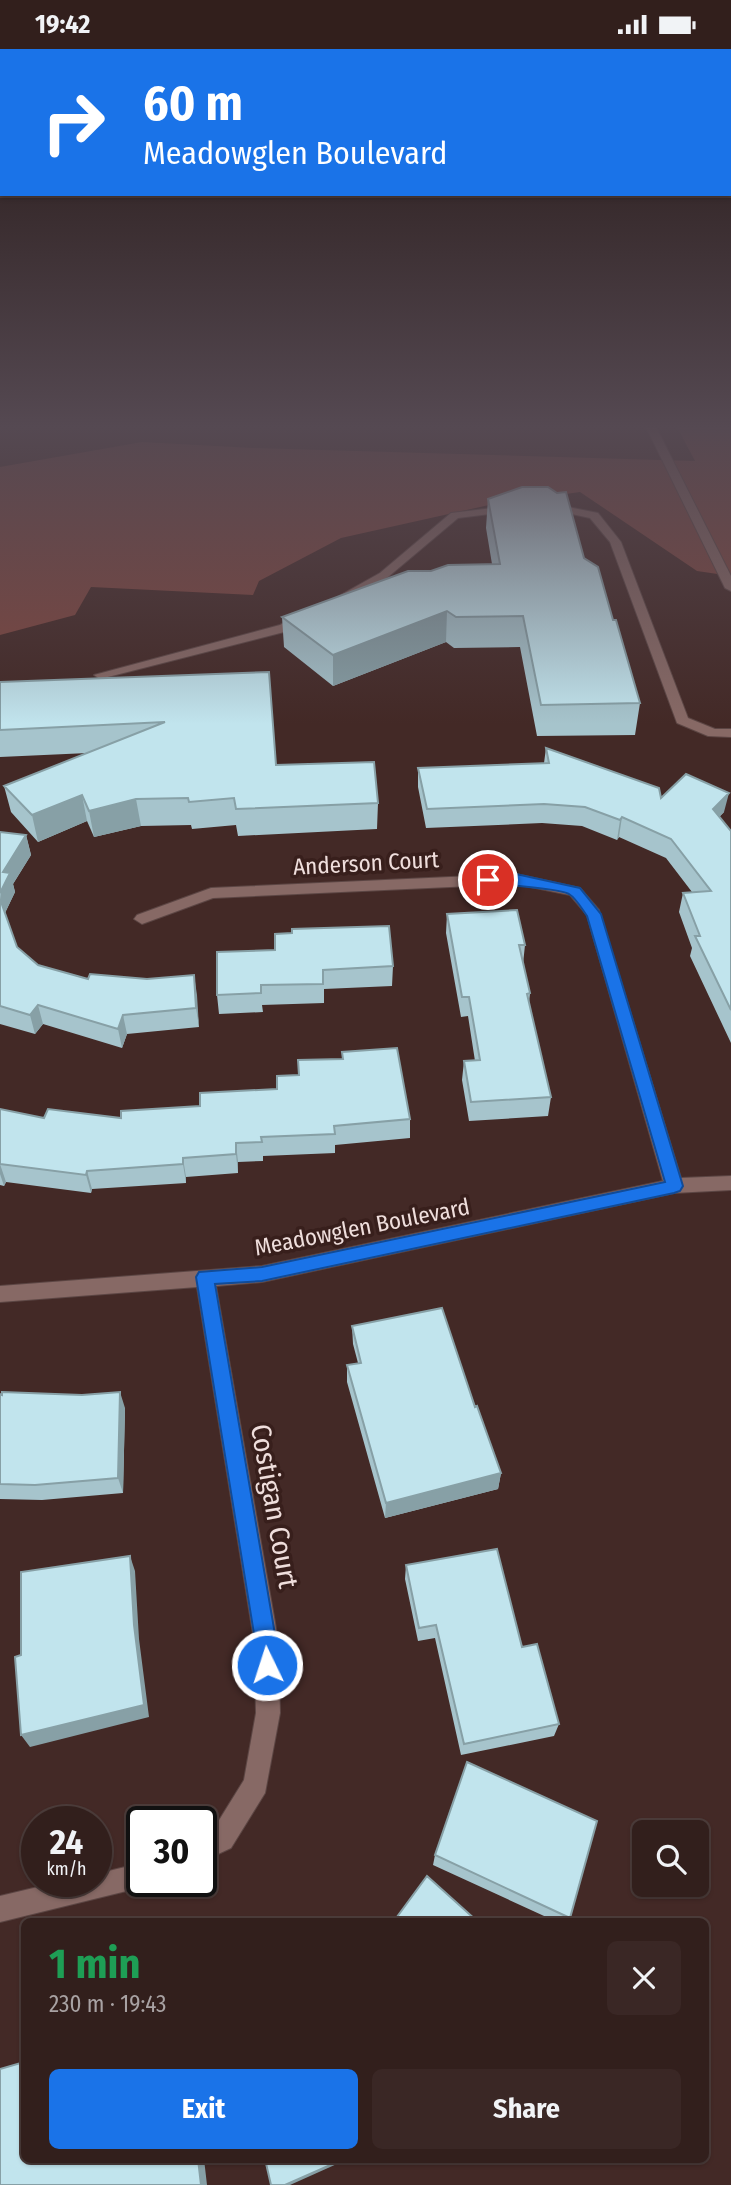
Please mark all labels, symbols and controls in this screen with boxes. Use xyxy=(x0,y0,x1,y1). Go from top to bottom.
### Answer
text: 19:42 xyxy=(35,9,90,40)
text: 60 m xyxy=(143,74,243,133)
icon: right xyxy=(28,77,119,168)
text: Meadowglen Boulevard xyxy=(143,134,447,172)
street label: Anderson Court xyxy=(292,845,440,881)
pin xyxy=(458,850,518,910)
icon: arrive xyxy=(469,861,507,899)
street label: Meadowglen Boulevard xyxy=(252,1192,472,1262)
street label: Costigan Court xyxy=(244,1421,305,1592)
position arrow xyxy=(230,1628,304,1702)
speed limit sign: 30 xyxy=(126,1806,217,1897)
map controls xyxy=(632,1820,709,1897)
button: search xyxy=(632,1820,709,1897)
text: 24 xyxy=(50,1821,83,1863)
text: km/h xyxy=(46,1858,87,1880)
text: 1 min xyxy=(49,1939,140,1989)
button: close xyxy=(607,1941,681,2015)
text: 230 m · 19:43 xyxy=(49,1990,166,2018)
button: Exit xyxy=(49,2069,358,2149)
button: Share xyxy=(372,2069,681,2149)

